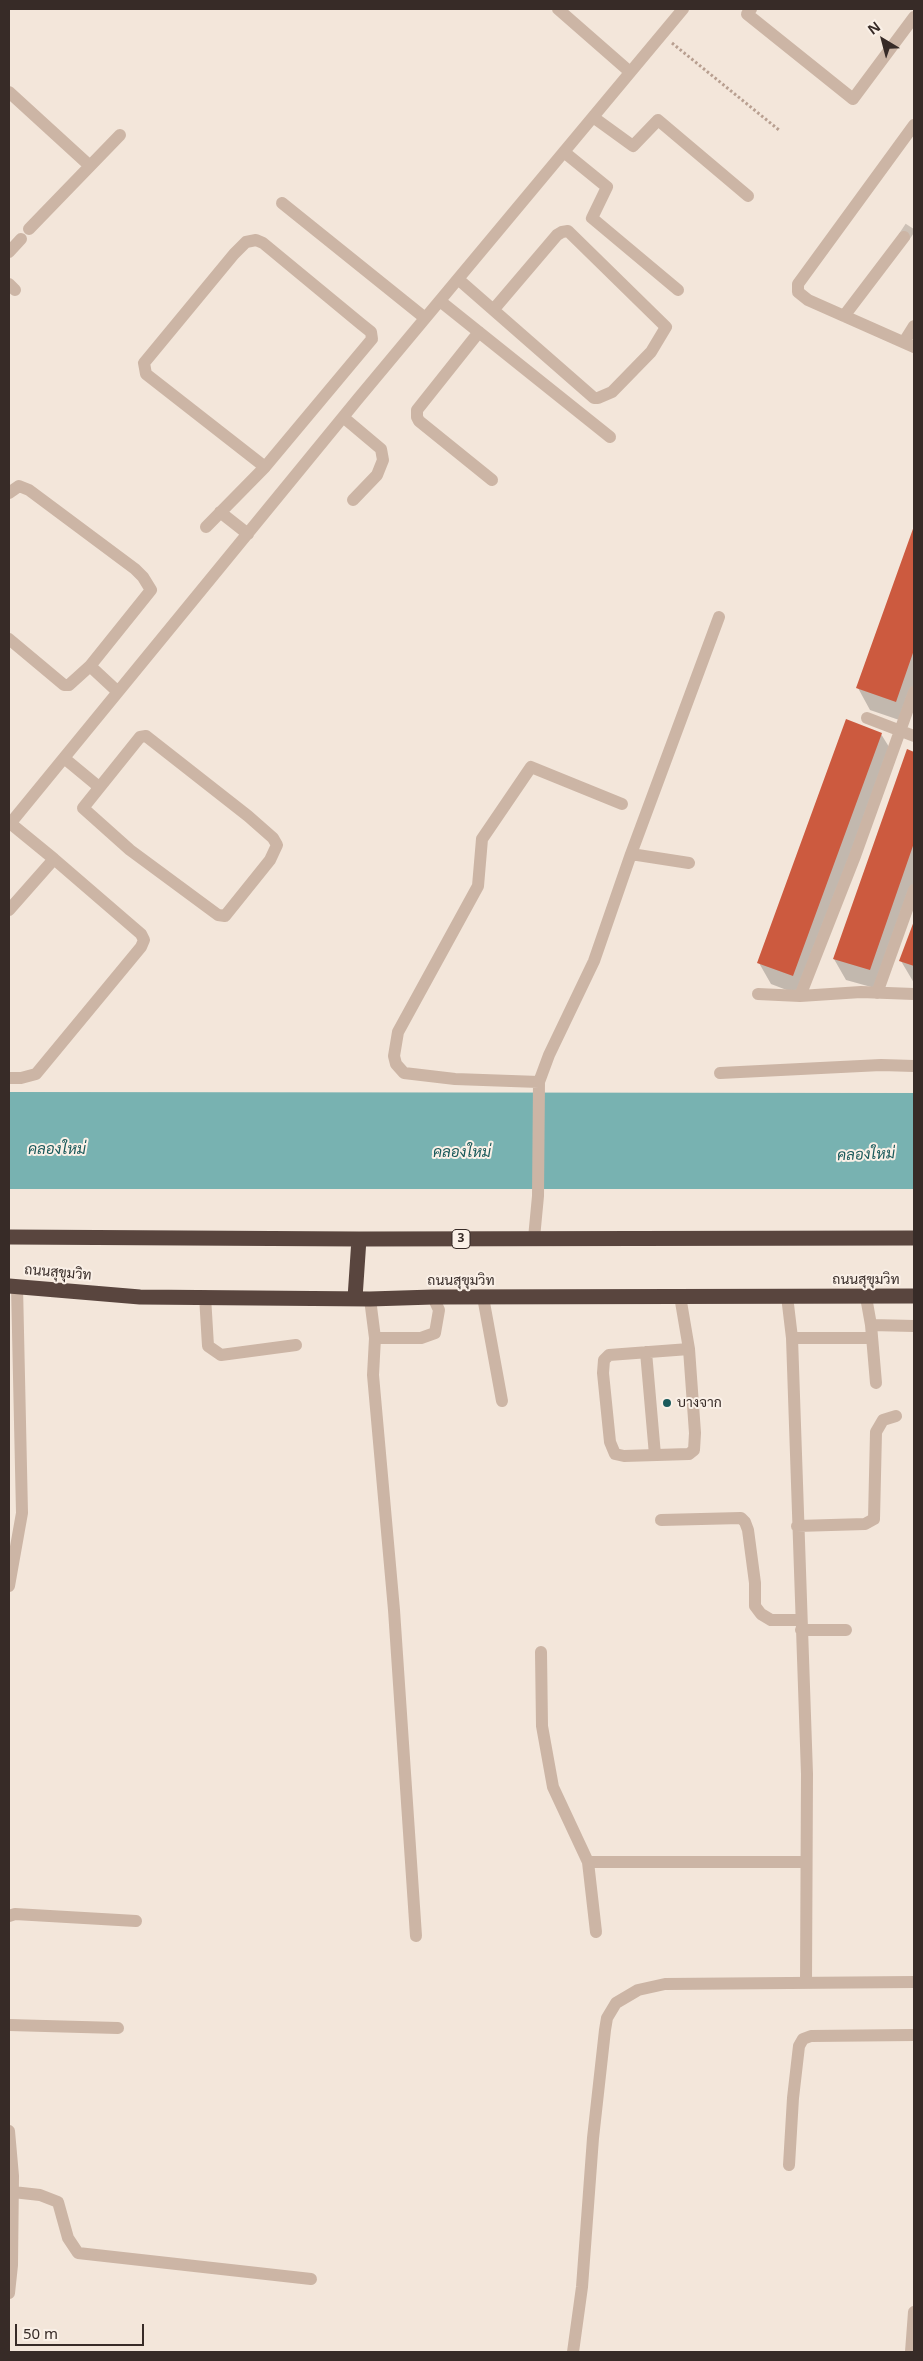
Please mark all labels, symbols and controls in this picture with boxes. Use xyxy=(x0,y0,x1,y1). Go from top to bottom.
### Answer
north arrow xyxy=(858,15,908,65)
text: N xyxy=(863,17,884,39)
water label: คลองใหม่ xyxy=(28,1141,86,1159)
water label: คลองใหม่ xyxy=(433,1144,491,1162)
water label: คลองใหม่ xyxy=(837,1145,895,1165)
road number: 3 xyxy=(452,1230,470,1248)
street label: ถนนสุขุมวิท xyxy=(24,1262,92,1284)
street label: ถนนสุขุมวิท xyxy=(832,1272,900,1288)
street label: ถนนสุขุมวิท xyxy=(427,1273,495,1289)
place label: บางจาก xyxy=(677,1395,722,1411)
marker: บางจาก xyxy=(661,1397,673,1409)
scale bar xyxy=(18,2314,146,2346)
text: 50 m xyxy=(23,2323,58,2343)

